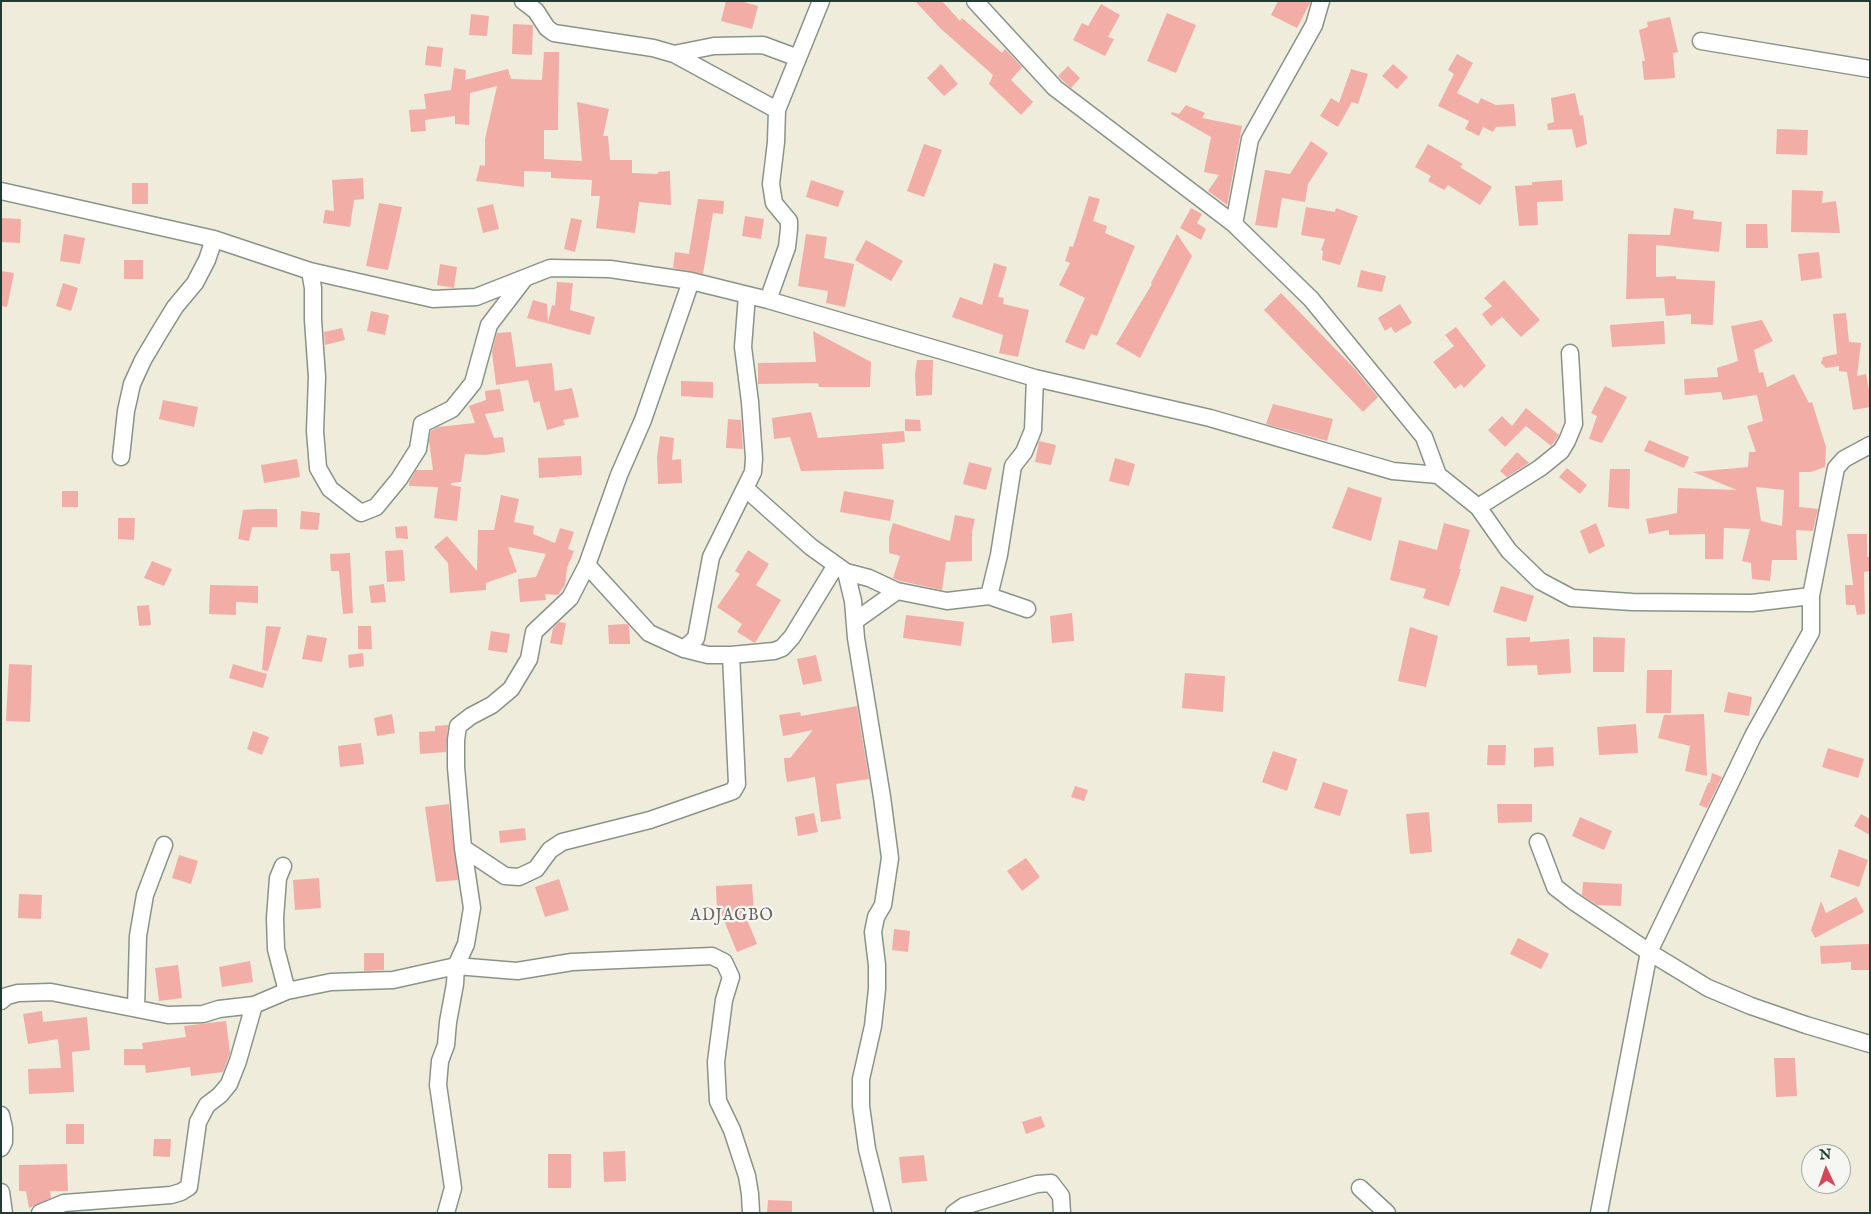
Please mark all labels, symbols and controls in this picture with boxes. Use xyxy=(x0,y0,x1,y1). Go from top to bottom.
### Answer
district label: ADJAGBO xyxy=(689,907,775,927)
north arrow xyxy=(1801,1144,1851,1194)
text: N xyxy=(1819,1146,1832,1164)

